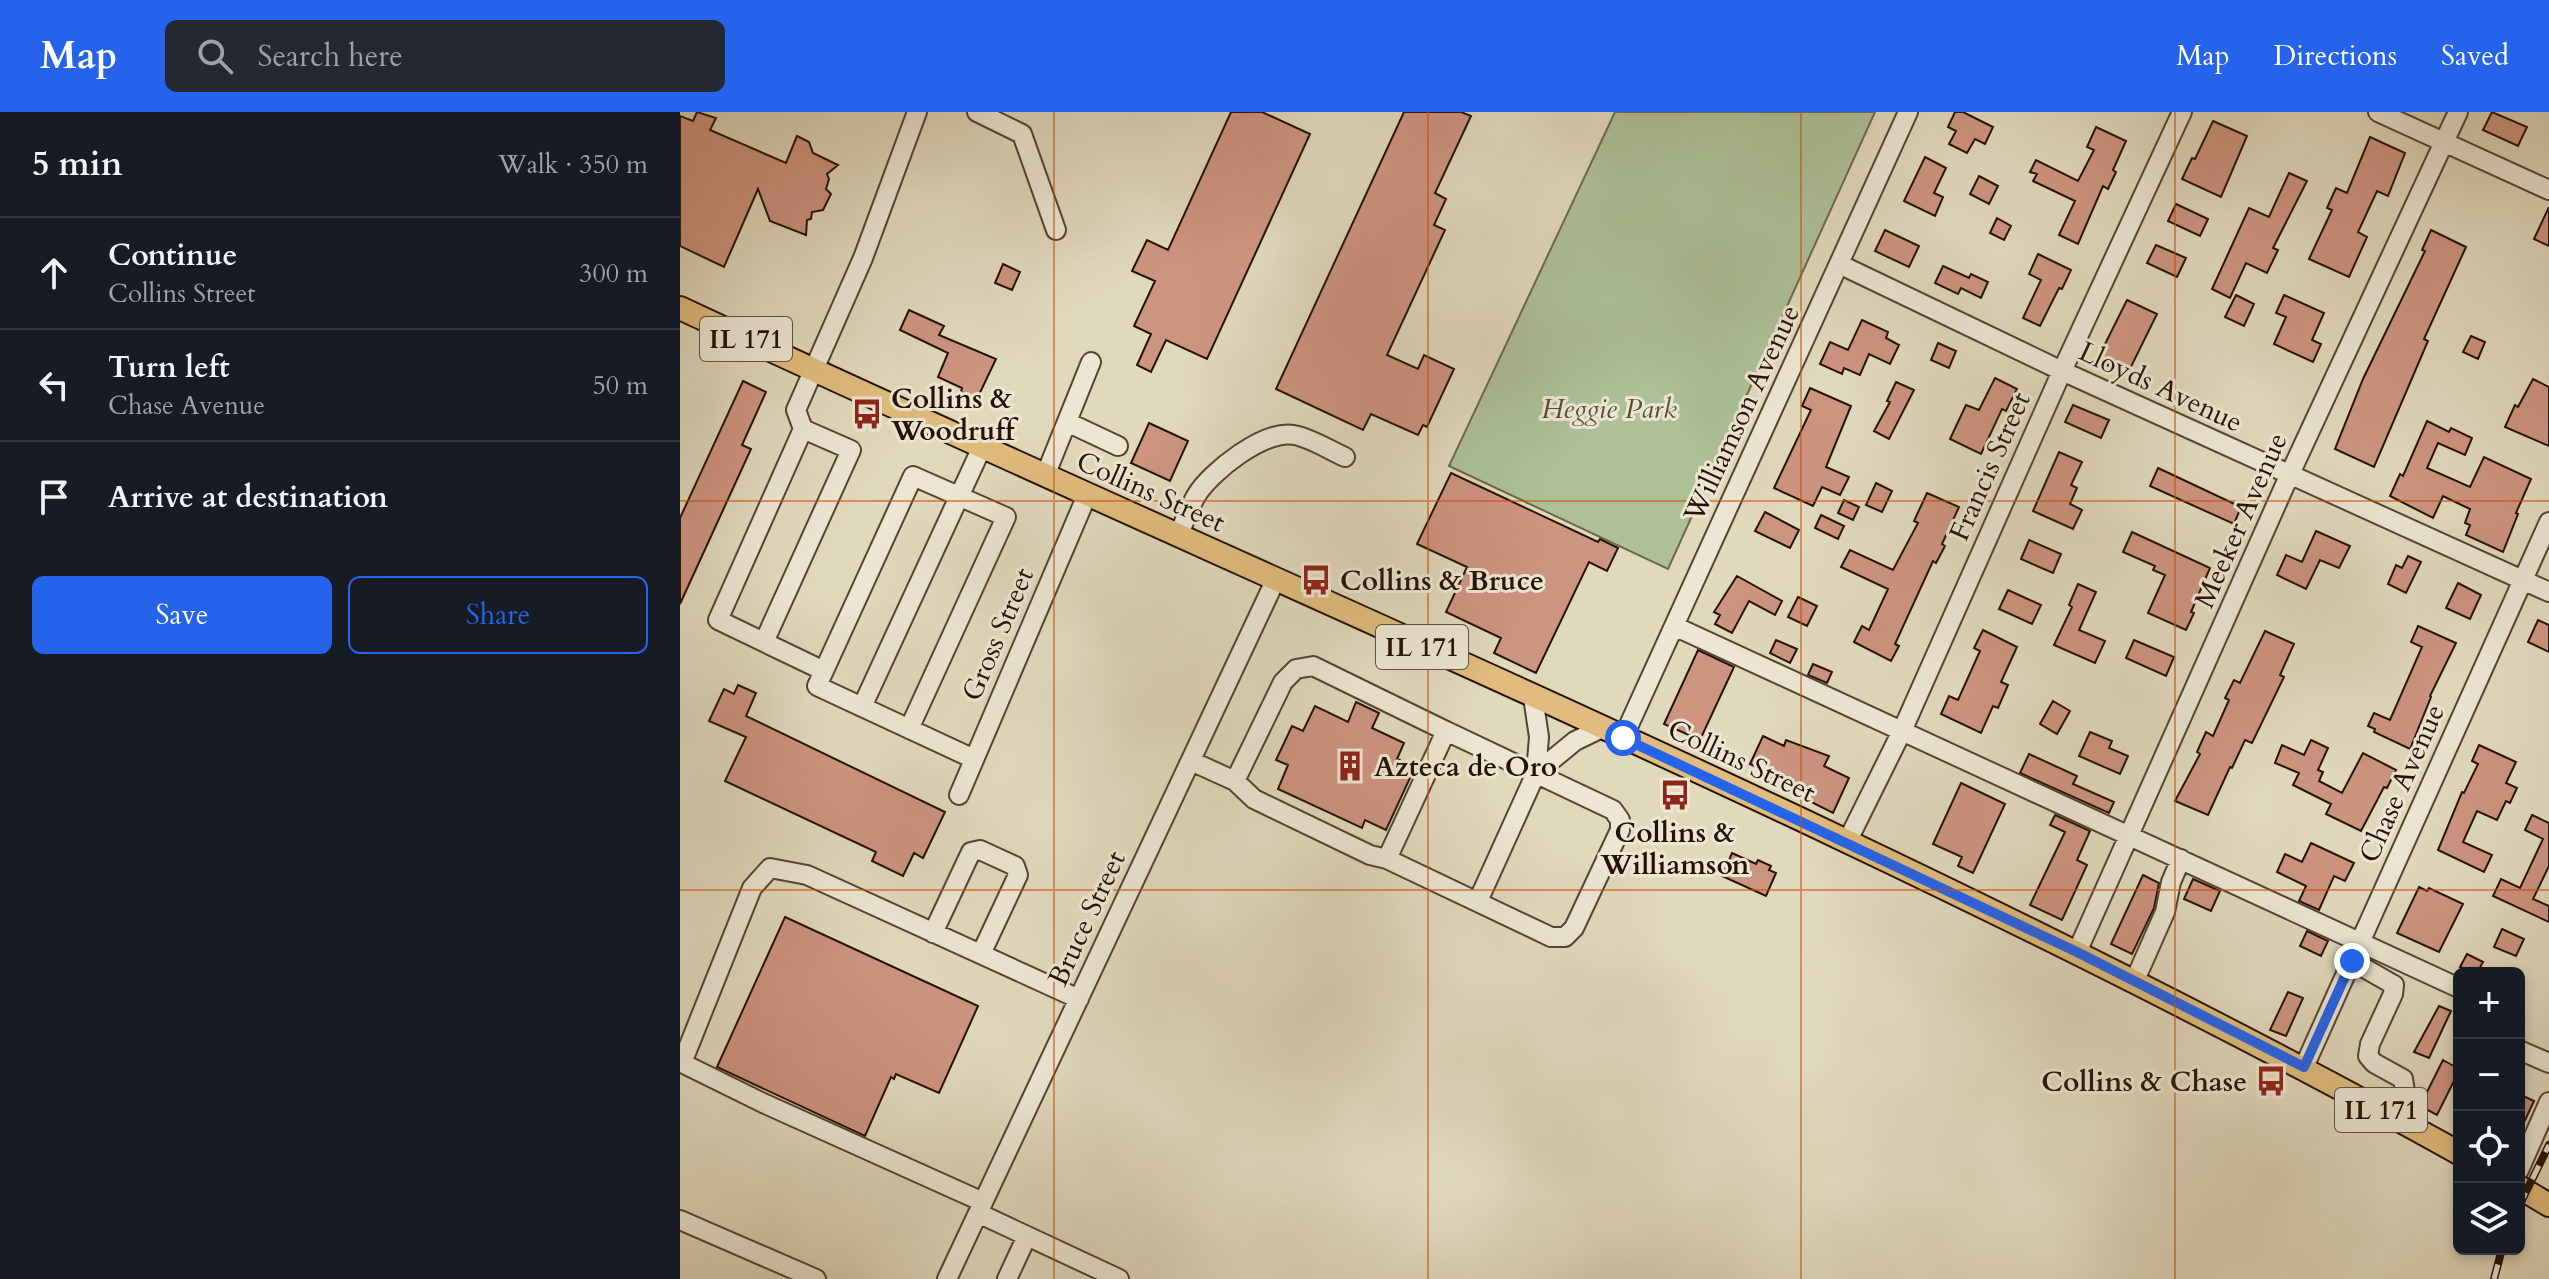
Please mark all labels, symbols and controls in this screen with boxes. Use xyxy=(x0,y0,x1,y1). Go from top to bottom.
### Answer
search box xyxy=(165,20,725,92)
text: Map xyxy=(40,30,117,82)
icon: search xyxy=(193,34,237,78)
text: Search here xyxy=(257,36,403,77)
text: Map xyxy=(2176,37,2230,75)
text: Directions xyxy=(2274,37,2397,75)
text: Saved xyxy=(2441,37,2509,75)
text: 5 min xyxy=(32,141,123,187)
text: Walk · 350 m xyxy=(498,147,648,182)
text: Continue xyxy=(108,235,237,276)
icon: ahead xyxy=(32,251,76,295)
text: 300 m xyxy=(579,256,648,291)
text: Collins Street xyxy=(108,276,255,311)
street label: Williamson Avenue xyxy=(1675,299,1809,529)
road number: IL 171 xyxy=(700,317,792,361)
street label: Lloyds Avenue xyxy=(2073,332,2249,441)
text: Turn left xyxy=(108,347,230,388)
icon: left xyxy=(32,363,76,407)
text: 50 m xyxy=(592,368,648,403)
place label: Collins & Woodruff xyxy=(890,380,1019,450)
street label: Francis Street xyxy=(1940,386,2040,547)
text: Chase Avenue xyxy=(108,388,265,423)
park label: Heggie Park xyxy=(1541,390,1677,428)
bus stop icon: Collins & Woodruff xyxy=(850,397,884,431)
street label: Meeker Avenue xyxy=(2185,427,2297,614)
street label: Collins Street xyxy=(1070,442,1231,542)
icon: arrive xyxy=(32,475,76,519)
text: Arrive at destination xyxy=(108,477,388,518)
street label: Gross Street xyxy=(953,562,1043,707)
place label: Collins & Bruce xyxy=(1340,562,1544,600)
bus stop icon: Collins & Bruce xyxy=(1299,563,1333,597)
button: Save xyxy=(32,576,332,654)
button: Share xyxy=(348,576,648,654)
road number: IL 171 xyxy=(1376,625,1468,669)
street label: Chase Avenue xyxy=(2350,698,2454,868)
street label: Collins Street xyxy=(1662,710,1822,812)
route start xyxy=(1605,720,1641,756)
place label: Azteca de Oro xyxy=(1374,748,1557,786)
building icon: Azteca de Oro xyxy=(1333,749,1367,783)
bus stop icon: Collins & Williamson xyxy=(1658,778,1692,812)
place label: Collins & Williamson xyxy=(1599,814,1750,884)
street label: Bruce Street xyxy=(1039,845,1135,992)
route end xyxy=(2334,943,2370,979)
map controls xyxy=(2453,967,2525,1255)
button: + xyxy=(2453,967,2525,1039)
button: − xyxy=(2453,1039,2525,1111)
place label: Collins & Chase xyxy=(2041,1063,2247,1101)
bus stop icon: Collins & Chase xyxy=(2254,1064,2288,1098)
road number: IL 171 xyxy=(2335,1088,2427,1132)
button: locate xyxy=(2453,1111,2525,1183)
button: layers xyxy=(2453,1183,2525,1255)

